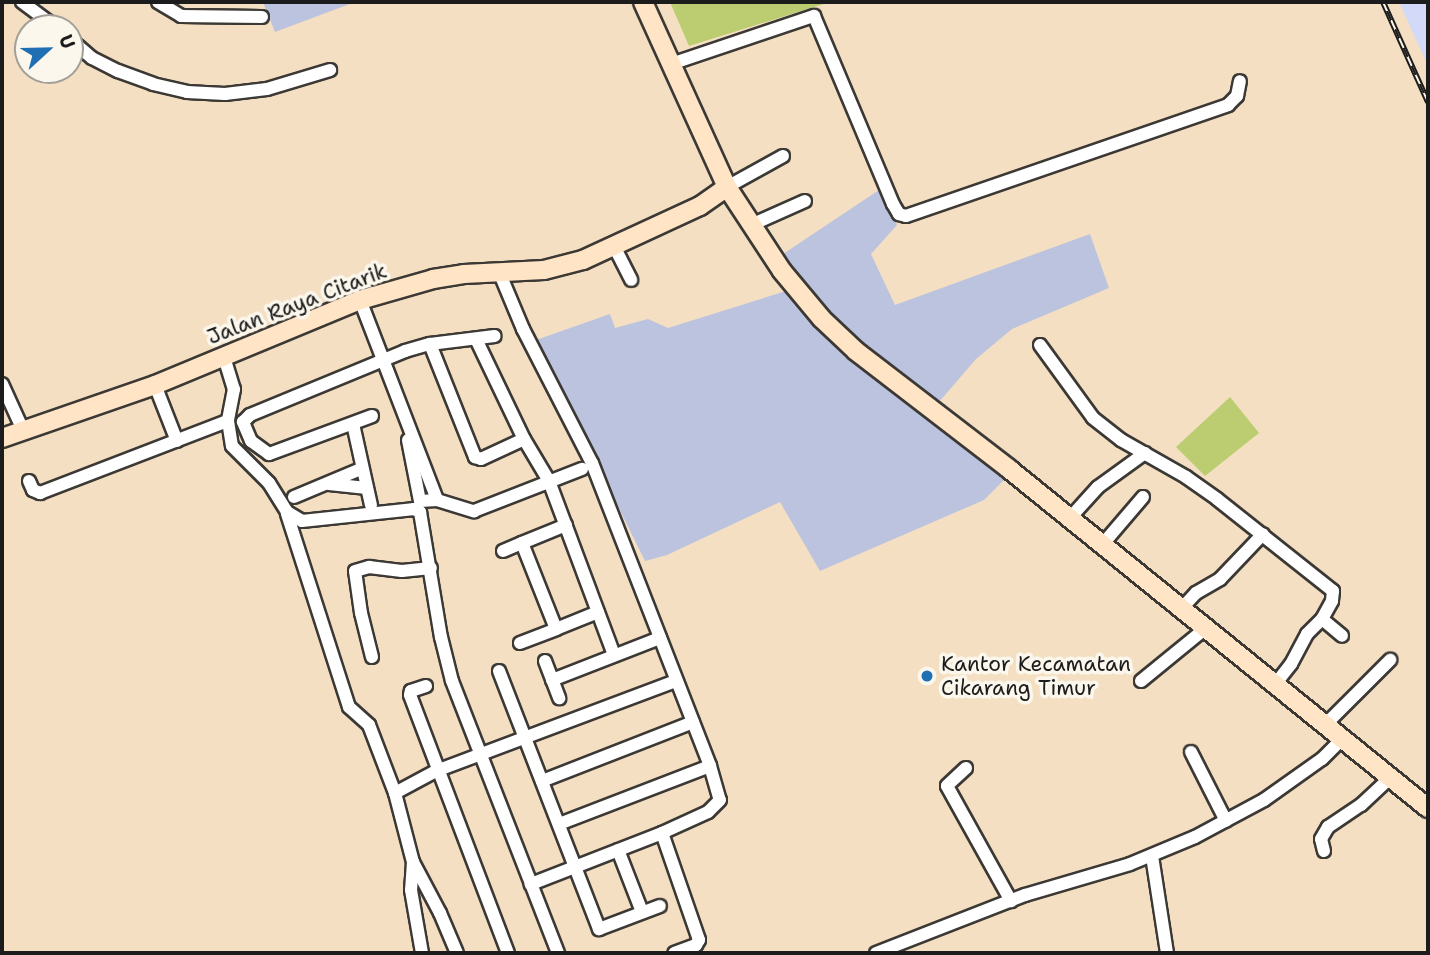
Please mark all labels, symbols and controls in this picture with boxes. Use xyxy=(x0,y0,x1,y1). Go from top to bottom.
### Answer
north arrow xyxy=(14,14,84,84)
text: U xyxy=(53,31,81,52)
street label: Jalan Raya Citarik xyxy=(204,258,390,350)
place label: Kantor Kecamatan Cikarang Timur xyxy=(941,651,1131,701)
marker: Kantor Kecamatan Cikarang Timur xyxy=(919,668,935,684)

